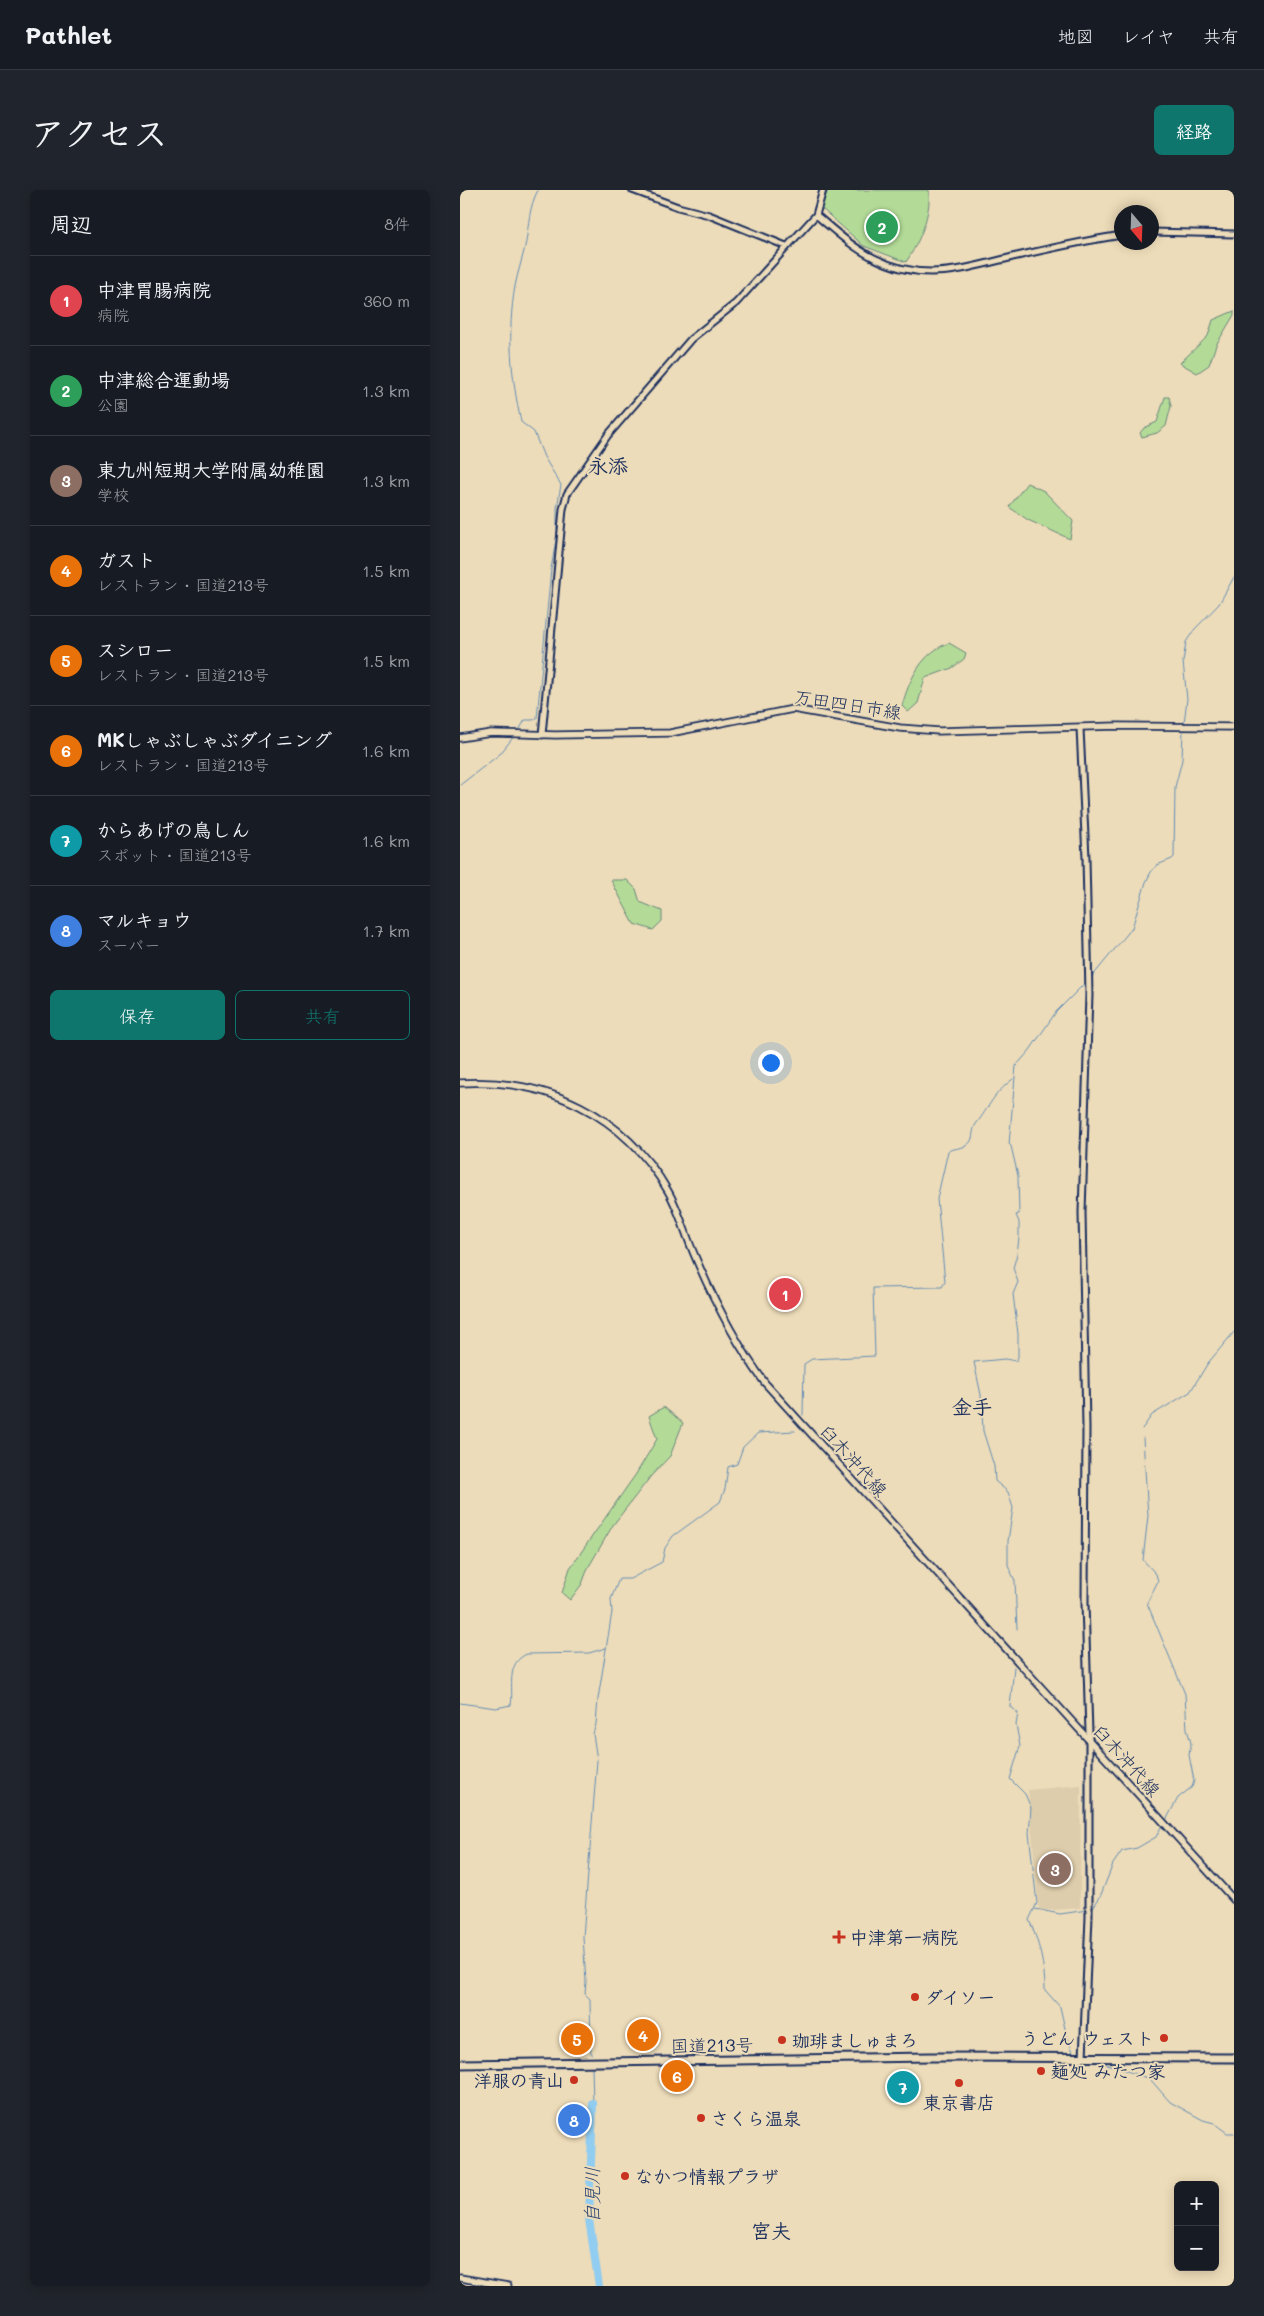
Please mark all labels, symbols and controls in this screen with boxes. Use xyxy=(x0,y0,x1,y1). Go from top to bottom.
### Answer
text: Pathlet xyxy=(25,19,112,50)
text: 地図 xyxy=(1058,24,1094,48)
text: レイヤ xyxy=(1122,24,1175,48)
text: 共有 xyxy=(1203,24,1239,48)
button: 経路 xyxy=(1154,105,1234,155)
text: アクセス xyxy=(30,109,168,155)
north arrow xyxy=(1114,205,1159,250)
pin: 2 xyxy=(866,208,898,246)
text: 周辺 xyxy=(50,210,92,237)
text: 8件 xyxy=(384,213,410,234)
text: 中津胃腸病院 xyxy=(97,277,211,302)
text: 1 xyxy=(62,290,70,311)
text: 360 m xyxy=(363,290,410,311)
text: 病院 xyxy=(97,304,129,325)
text: 中津総合運動場 xyxy=(97,367,230,392)
text: 2 xyxy=(62,380,70,401)
text: 1.3 km xyxy=(362,380,410,401)
text: 公園 xyxy=(97,394,129,415)
district label: 永添 xyxy=(588,452,628,478)
text: 東九州短期大学附属幼稚園 xyxy=(97,457,325,482)
text: 3 xyxy=(61,470,71,491)
text: 1.3 km xyxy=(362,470,410,491)
text: 学校 xyxy=(97,484,129,505)
text: ガスト xyxy=(97,547,156,572)
text: 4 xyxy=(61,560,71,581)
text: 1.5 km xyxy=(362,560,410,581)
text: レストラン · 国道213号 xyxy=(97,574,269,595)
text: スシロー xyxy=(97,637,173,662)
text: 5 xyxy=(61,650,71,671)
text: 1.5 km xyxy=(362,650,410,671)
text: レストラン · 国道213号 xyxy=(97,664,269,685)
street label: 万田四日市線 xyxy=(793,684,903,724)
text: MKしゃぶしゃぶダイニング xyxy=(97,727,332,752)
text: 6 xyxy=(61,740,71,761)
text: 1.6 km xyxy=(362,740,410,761)
text: レストラン · 国道213号 xyxy=(97,754,269,775)
text: からあげの鳥しん xyxy=(97,817,250,842)
text: 7 xyxy=(62,830,70,851)
text: 1.6 km xyxy=(362,830,410,851)
text: スポット · 国道213号 xyxy=(97,844,252,865)
text: マルキョウ xyxy=(97,907,192,932)
text: 8 xyxy=(61,920,71,941)
text: 1.7 km xyxy=(363,920,410,941)
text: スーパー xyxy=(97,934,160,955)
button: 保存 xyxy=(50,990,225,1040)
button: 共有 xyxy=(235,990,410,1040)
your location xyxy=(758,1050,784,1076)
pin: 1 xyxy=(769,1275,801,1313)
district label: 金手 xyxy=(952,1393,992,1419)
street label: 臼木沖代線 xyxy=(815,1419,893,1501)
street label: 臼木沖代線 xyxy=(1088,1719,1166,1801)
pin: 3 xyxy=(1039,1850,1071,1888)
place label: 中津第一病院 xyxy=(850,1925,958,1949)
marker: 中津第一病院 xyxy=(832,1930,846,1944)
place label: ダイソー xyxy=(925,1985,995,2009)
marker: ダイソー xyxy=(909,1991,921,2003)
pin: 4 xyxy=(627,2016,659,2054)
pin: 5 xyxy=(561,2020,593,2058)
place label: うどん ウェスト xyxy=(1021,2026,1154,2050)
place label: 珈琲ましゅまろ xyxy=(792,2028,918,2052)
street label: 国道213号 xyxy=(670,2032,754,2058)
marker: うどん ウェスト xyxy=(1158,2032,1170,2044)
marker: 珈琲ましゅまろ xyxy=(776,2034,788,2046)
pin: 6 xyxy=(661,2057,693,2095)
place label: 麺処 みたつ家 xyxy=(1051,2059,1165,2083)
marker: 麺処 みたつ家 xyxy=(1035,2065,1047,2077)
place label: 洋服の青山 xyxy=(474,2068,564,2092)
pin: 7 xyxy=(887,2068,919,2106)
marker: 洋服の青山 xyxy=(568,2074,580,2086)
marker: 東京書店 xyxy=(953,2077,965,2089)
place label: 東京書店 xyxy=(923,2090,995,2114)
pin: 8 xyxy=(558,2101,590,2139)
place label: さくら温泉 xyxy=(711,2106,801,2130)
marker: さくら温泉 xyxy=(695,2112,707,2124)
place label: なかつ情報プラザ xyxy=(635,2164,779,2188)
water label: 自見川 xyxy=(579,2166,604,2224)
marker: なかつ情報プラザ xyxy=(619,2170,631,2182)
map controls xyxy=(1174,2181,1219,2271)
button: + xyxy=(1174,2181,1219,2226)
district label: 宮夫 xyxy=(751,2217,791,2243)
button: − xyxy=(1174,2226,1219,2271)

